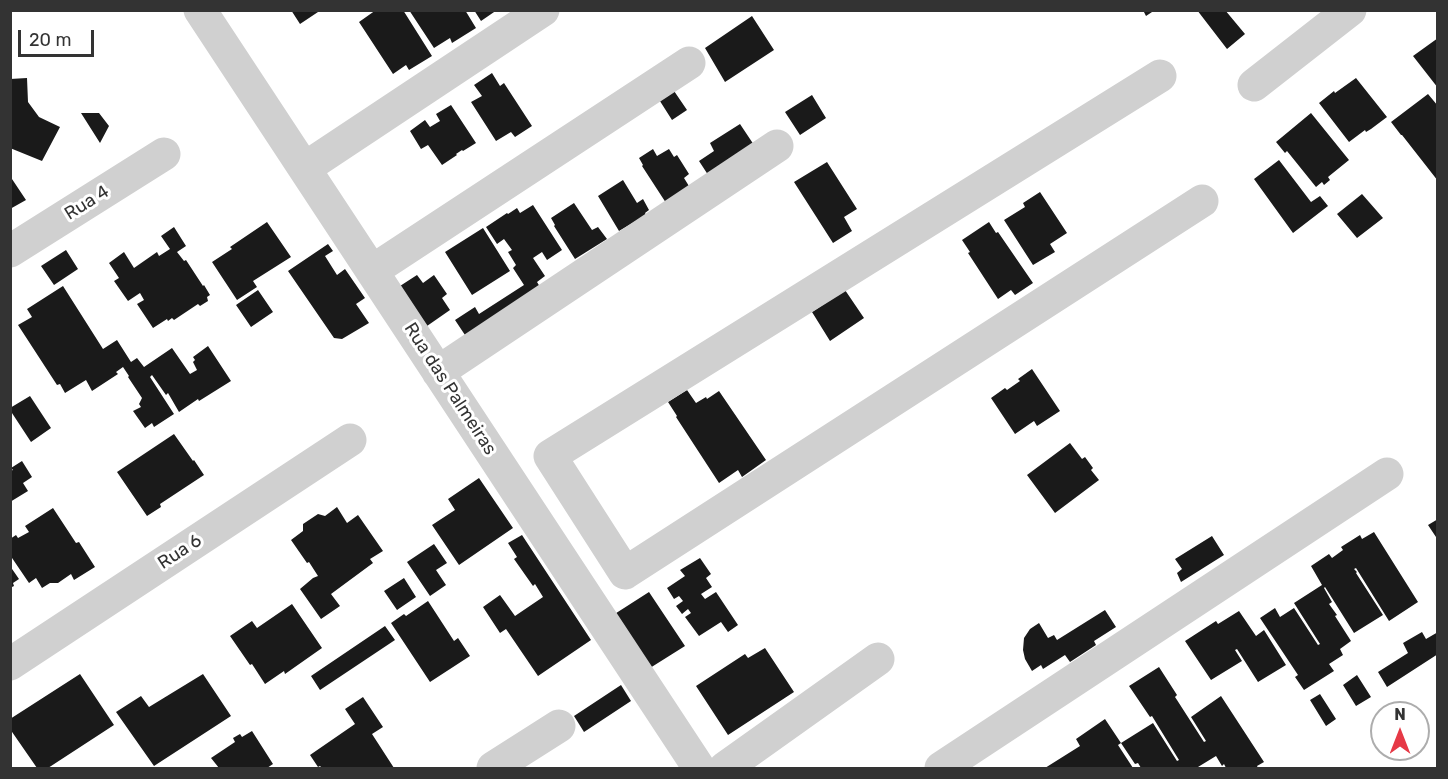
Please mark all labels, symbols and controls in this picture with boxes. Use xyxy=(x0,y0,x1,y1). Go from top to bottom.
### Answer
scale bar xyxy=(21,18,98,56)
text: 20 m xyxy=(29,29,71,51)
street label: Rua 4 xyxy=(61,181,113,225)
street label: Rua das Palmeiras xyxy=(399,319,501,459)
street label: Rua 6 xyxy=(154,530,206,574)
north arrow xyxy=(1370,701,1430,761)
text: N xyxy=(1394,705,1406,724)

